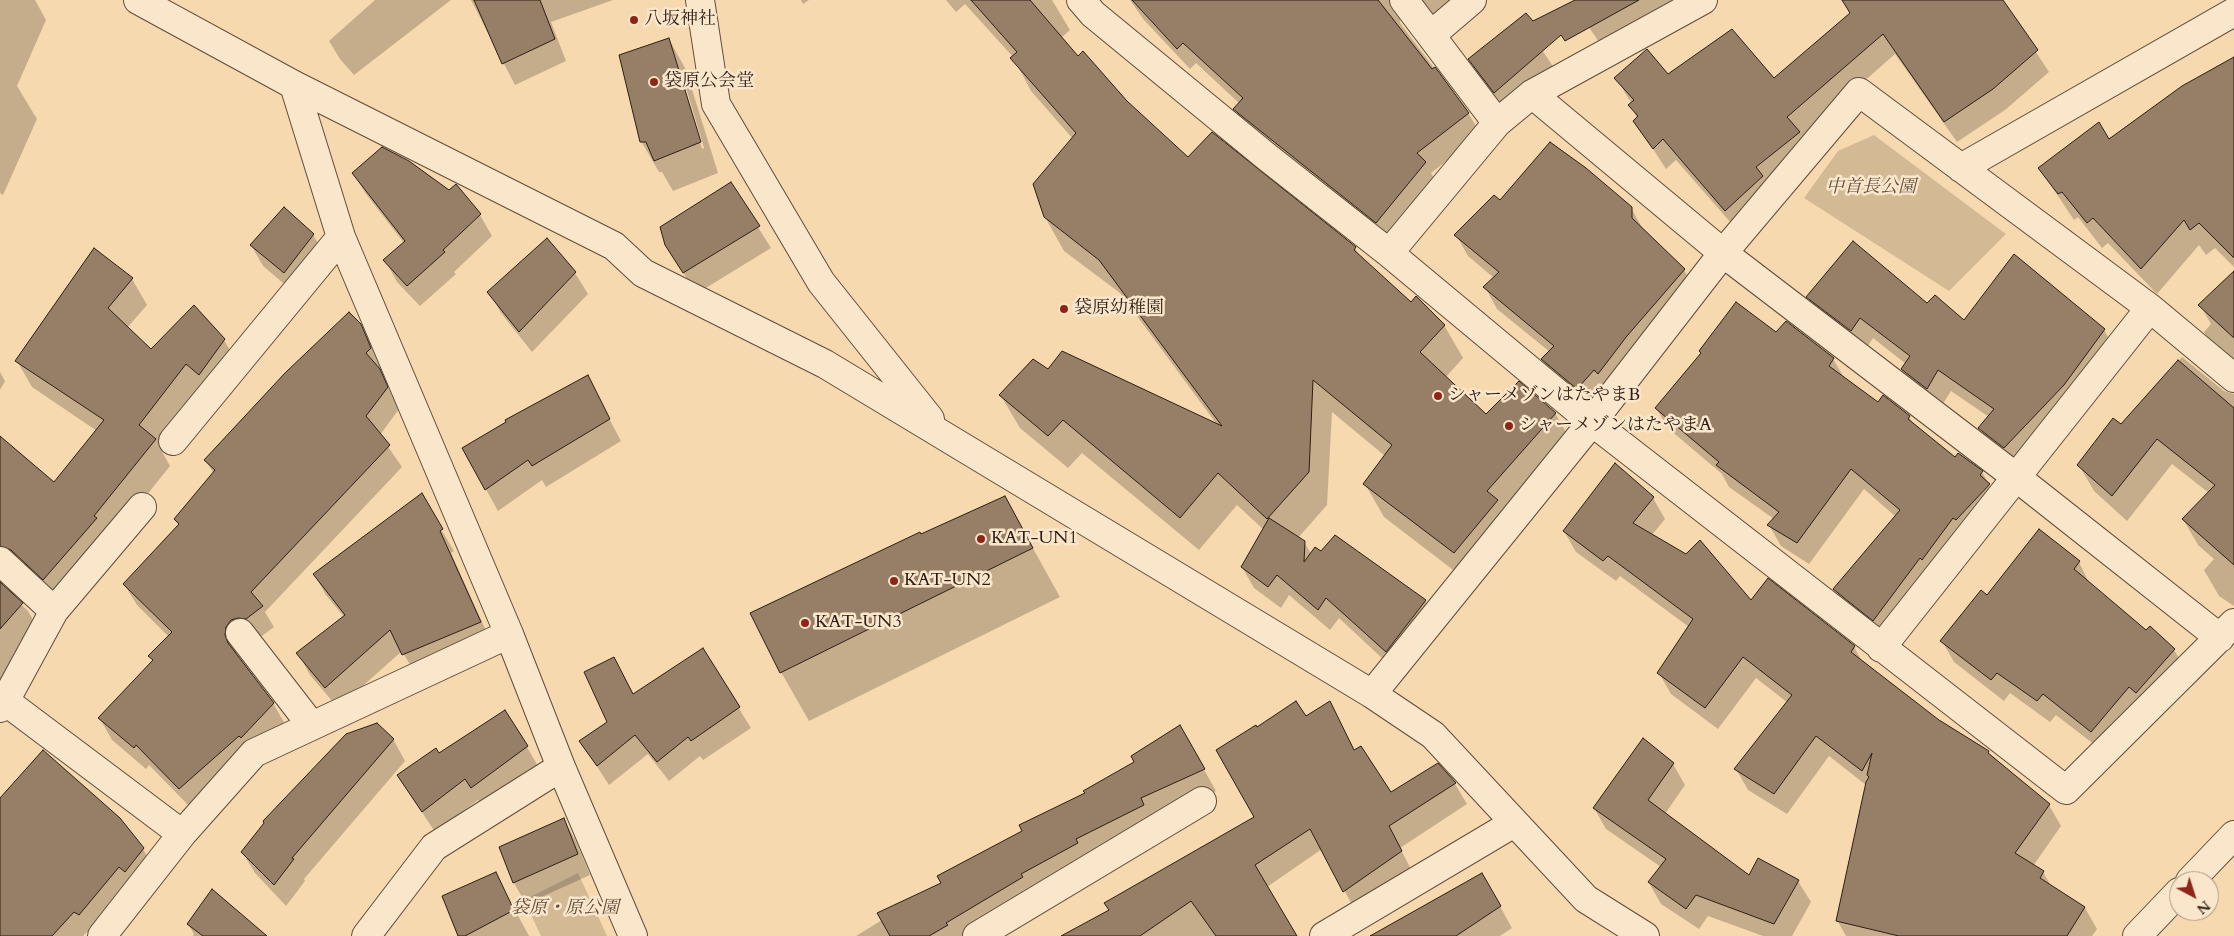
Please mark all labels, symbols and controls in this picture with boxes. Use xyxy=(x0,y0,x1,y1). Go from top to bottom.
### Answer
place label: 八坂神社 xyxy=(644,9,716,31)
marker: 八坂神社 xyxy=(628,14,640,26)
place label: 袋原公会堂 xyxy=(664,71,754,93)
marker: 袋原公会堂 xyxy=(648,76,660,88)
park label: 中首長公園 xyxy=(1826,177,1916,199)
place label: 袋原幼稚園 xyxy=(1074,298,1164,320)
marker: 袋原幼稚園 xyxy=(1058,303,1070,315)
place label: シャーメゾンはたやまB xyxy=(1448,385,1640,407)
marker: シャーメゾンはたやまB xyxy=(1432,390,1444,402)
place label: シャーメゾンはたやまA xyxy=(1519,415,1712,437)
marker: シャーメゾンはたやまA xyxy=(1503,420,1515,432)
place label: KAT-UN1 xyxy=(991,528,1078,550)
marker: KAT-UN1 xyxy=(975,533,987,545)
place label: KAT-UN2 xyxy=(904,570,991,592)
marker: KAT-UN2 xyxy=(888,575,900,587)
place label: KAT-UN3 xyxy=(815,612,902,634)
marker: KAT-UN3 xyxy=(799,617,811,629)
north arrow xyxy=(2169,871,2219,921)
text: N xyxy=(2193,896,2214,918)
park label: 袋原・原公園 xyxy=(511,898,619,920)

